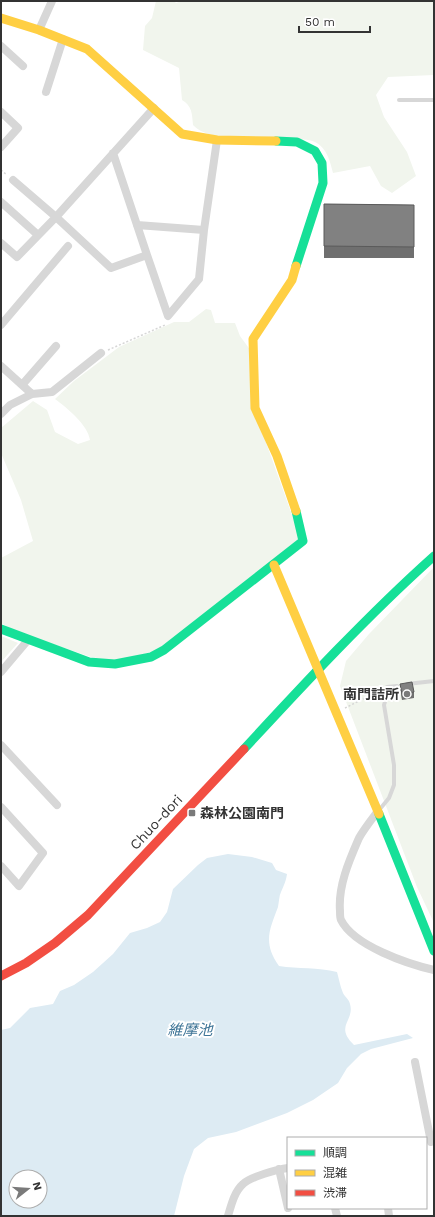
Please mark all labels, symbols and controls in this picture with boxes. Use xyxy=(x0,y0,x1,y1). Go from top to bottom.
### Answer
scale bar xyxy=(299,8,370,34)
text: 50 m xyxy=(305,15,335,29)
place label: 南門詰所 xyxy=(343,686,399,702)
marker: 南門詰所 xyxy=(402,689,412,699)
street label: Chuo-dori xyxy=(127,791,185,853)
place label: 森林公園南門 xyxy=(200,805,284,821)
marker: 森林公園南門 xyxy=(187,808,197,818)
water label: 維摩池 xyxy=(167,1021,214,1039)
legend xyxy=(287,1137,427,1209)
text: 順調 xyxy=(323,1146,347,1160)
text: 混雑 xyxy=(323,1166,347,1180)
north arrow xyxy=(8,1169,48,1209)
text: N xyxy=(30,1180,44,1192)
text: 渋滞 xyxy=(323,1186,347,1200)

